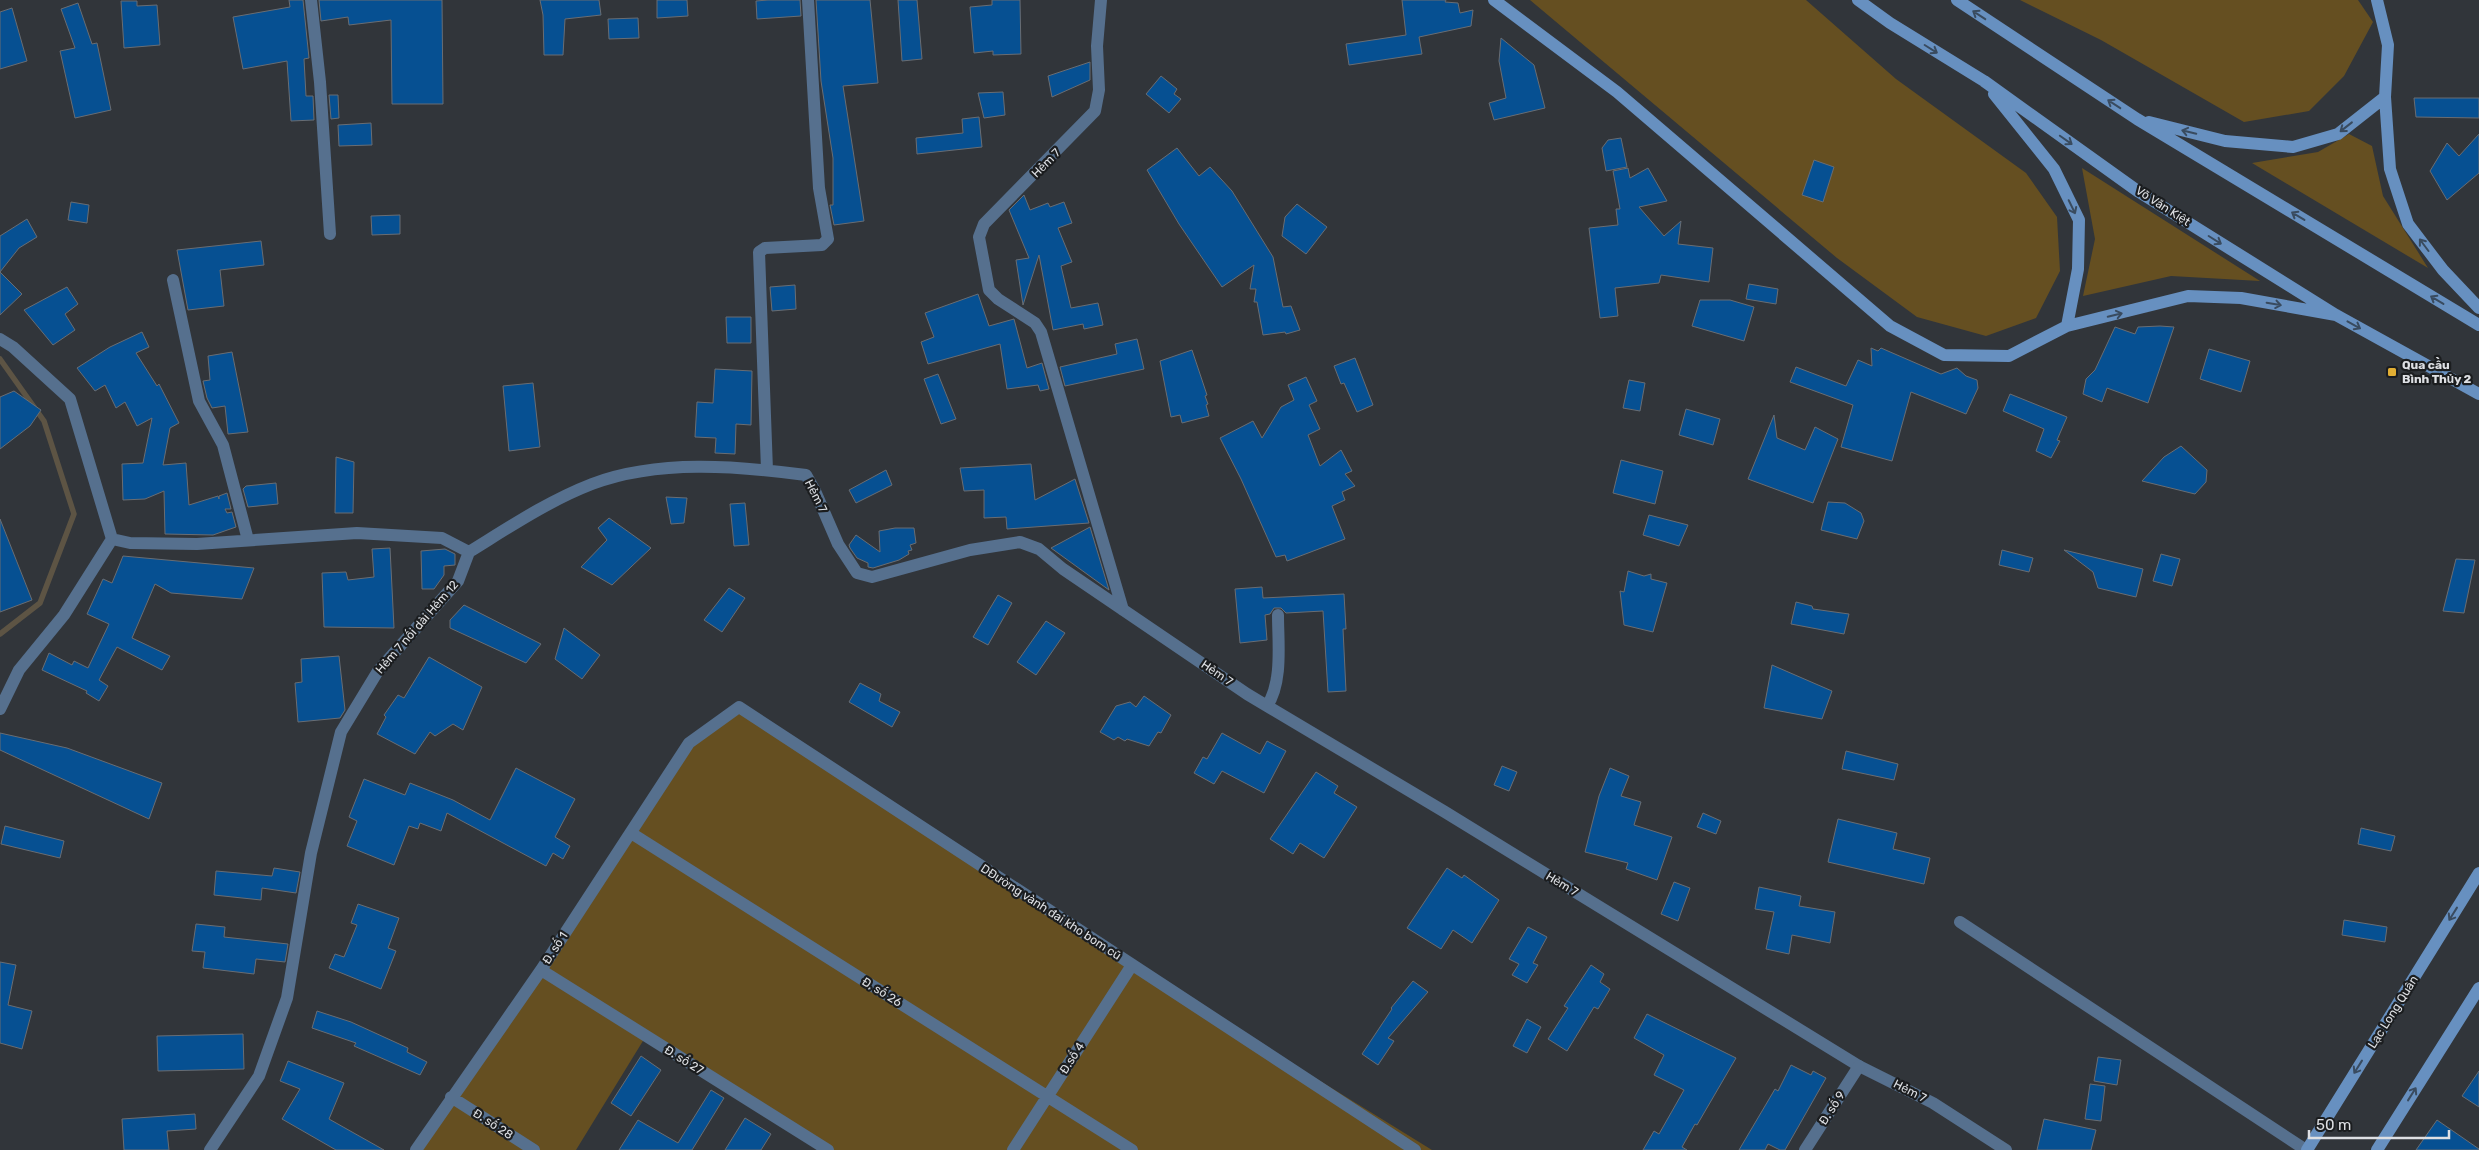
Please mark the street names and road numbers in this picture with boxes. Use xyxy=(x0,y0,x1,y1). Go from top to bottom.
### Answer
street label: Hẻm 7 xyxy=(1029,146,1063,180)
street label: Võ Văn Kiệt xyxy=(2133,183,2193,229)
street label: Hẻm 7 xyxy=(802,477,830,515)
street label: Hẻm 7 nối dài Hẻm 12 xyxy=(372,577,461,676)
street label: Hẻm 7 xyxy=(1199,657,1235,689)
street label: DĐường vành đai kho bom cũ xyxy=(978,861,1124,963)
street label: Hẻm 7 xyxy=(1543,869,1581,899)
street label: Đ. số 1 xyxy=(539,929,570,967)
street label: Lạc Long Quân xyxy=(2365,973,2421,1051)
street label: Đ, số 26 xyxy=(859,974,905,1010)
street label: Đ.số 4 xyxy=(1056,1039,1088,1076)
street label: Đ. số 27 xyxy=(662,1042,706,1077)
street label: Hẻm 7 xyxy=(1891,1077,1929,1105)
street label: Đ. số 9 xyxy=(1816,1088,1848,1127)
street label: Đ. số 28 xyxy=(470,1105,516,1142)

